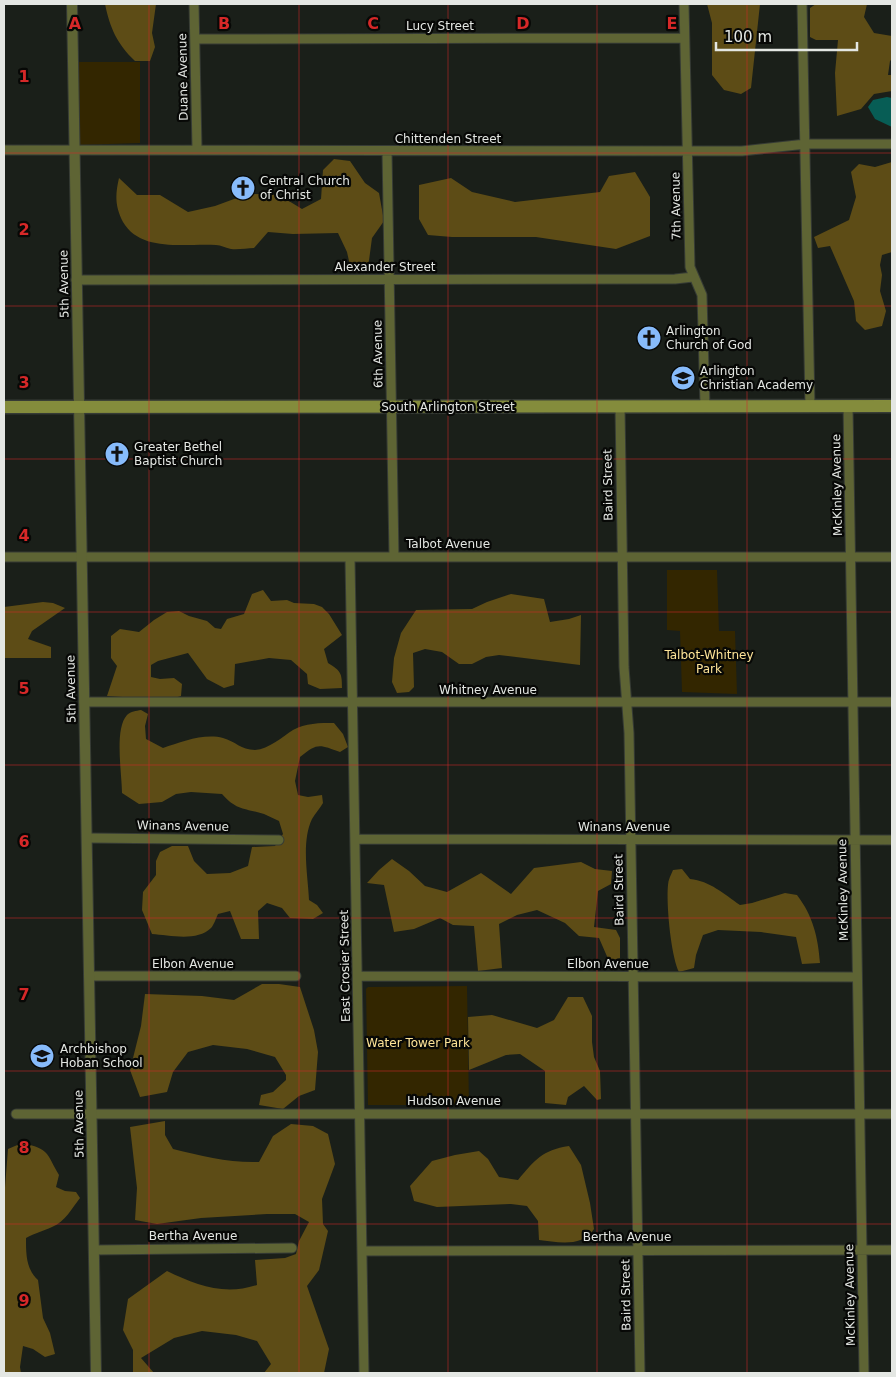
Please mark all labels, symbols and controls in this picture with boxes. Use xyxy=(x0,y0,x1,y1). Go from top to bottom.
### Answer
text: A xyxy=(69,14,82,33)
text: B xyxy=(218,14,230,33)
text: C xyxy=(367,14,379,33)
text: D xyxy=(516,14,530,33)
text: E xyxy=(667,14,677,33)
street label: Lucy Street xyxy=(406,19,474,33)
scale bar xyxy=(716,20,857,52)
text: 100 m xyxy=(724,28,772,46)
street label: Duane Avenue xyxy=(175,33,191,121)
text: 1 xyxy=(18,67,30,86)
street label: Chittenden Street xyxy=(395,132,502,146)
street label: 7th Avenue xyxy=(668,172,684,240)
place label: Central Church of Christ xyxy=(260,174,350,202)
church icon: Central Church of Christ xyxy=(230,175,256,201)
text: 2 xyxy=(18,220,30,239)
street label: 5th Avenue xyxy=(56,250,72,318)
street label: Alexander Street xyxy=(335,260,436,274)
street label: 6th Avenue xyxy=(370,320,386,388)
place label: Arlington Church of God xyxy=(666,324,752,352)
church icon: Arlington Church of God xyxy=(636,325,662,351)
place label: Arlington Christian Academy xyxy=(700,364,813,392)
school or university icon: Arlington Christian Academy xyxy=(670,365,696,391)
text: 3 xyxy=(18,373,30,392)
street label: South Arlington Street xyxy=(381,400,515,414)
street label: McKinley Avenue xyxy=(829,434,845,536)
place label: Greater Bethel Baptist Church xyxy=(134,440,222,468)
church icon: Greater Bethel Baptist Church xyxy=(104,441,130,467)
street label: Baird Street xyxy=(600,449,616,521)
text: 4 xyxy=(18,526,30,545)
street label: Talbot Avenue xyxy=(405,537,490,551)
park label: Talbot-Whitney Park xyxy=(663,648,754,676)
street label: 5th Avenue xyxy=(63,655,79,723)
text: 5 xyxy=(18,679,30,698)
street label: Whitney Avenue xyxy=(439,683,537,697)
street label: Winans Avenue xyxy=(137,818,229,834)
street label: Winans Avenue xyxy=(578,820,670,834)
text: 6 xyxy=(18,832,30,851)
street label: McKinley Avenue xyxy=(835,839,851,941)
street label: Baird Street xyxy=(611,854,627,926)
street label: East Crosier Street xyxy=(337,909,353,1022)
street label: Elbon Avenue xyxy=(152,957,234,971)
street label: Elbon Avenue xyxy=(567,957,649,971)
text: 7 xyxy=(18,985,30,1004)
park label: Water Tower Park xyxy=(366,1036,470,1050)
place label: Archbishop Hoban School xyxy=(60,1042,143,1070)
school or university icon: Archbishop Hoban School xyxy=(29,1043,55,1069)
street label: 5th Avenue xyxy=(71,1090,87,1158)
street label: Hudson Avenue xyxy=(407,1094,501,1108)
text: 8 xyxy=(18,1138,30,1157)
street label: Bertha Avenue xyxy=(149,1229,237,1243)
street label: Bertha Avenue xyxy=(583,1230,671,1244)
street label: McKinley Avenue xyxy=(842,1244,858,1346)
street label: Baird Street xyxy=(618,1259,634,1331)
text: 9 xyxy=(18,1291,30,1310)

